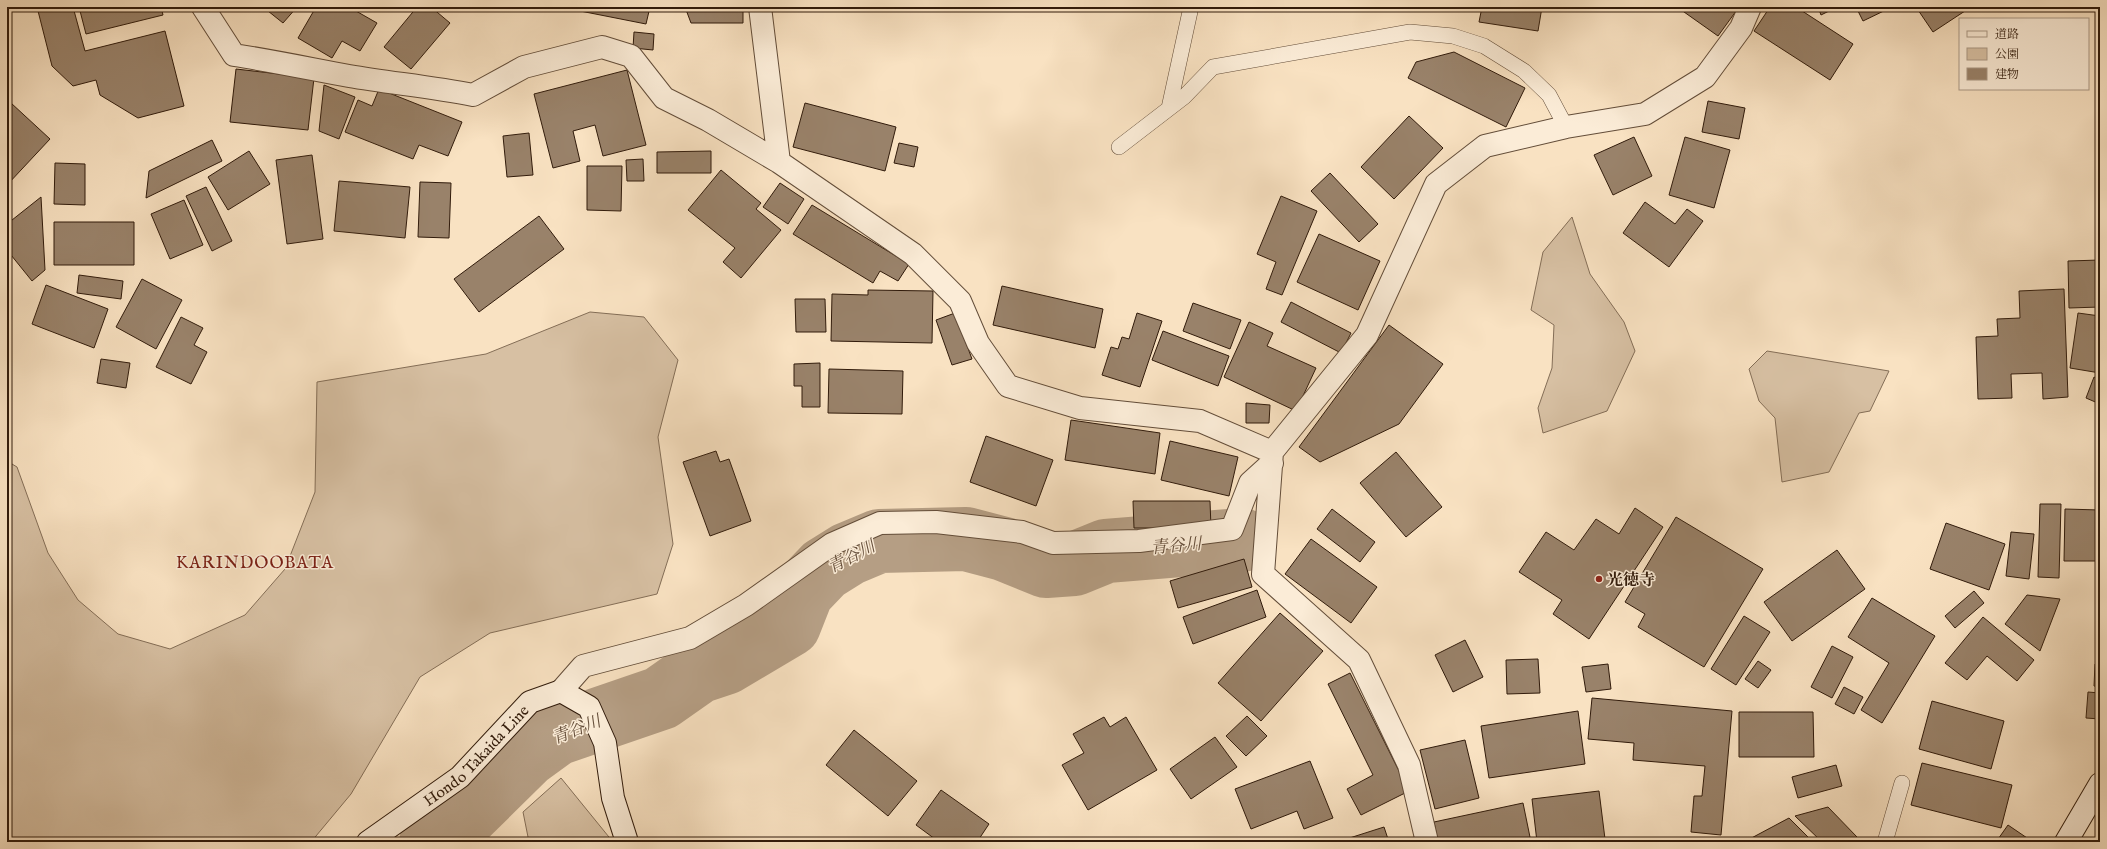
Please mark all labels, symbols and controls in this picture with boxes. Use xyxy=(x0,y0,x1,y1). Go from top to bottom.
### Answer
legend xyxy=(1959,18,2089,90)
text: 道路 xyxy=(1995,27,2019,42)
text: 公園 xyxy=(1995,47,2019,62)
text: 建物 xyxy=(1995,67,2019,82)
water label: 青谷川 xyxy=(1150,534,1204,559)
water label: 青谷川 xyxy=(824,535,881,578)
district label: KARINDOOBATA xyxy=(176,553,334,574)
place label: 光徳寺 xyxy=(1607,571,1655,591)
marker: 光徳寺 xyxy=(1594,574,1604,584)
street label: Hondo Takaida Line xyxy=(420,702,534,812)
water label: 青谷川 xyxy=(549,710,606,750)

